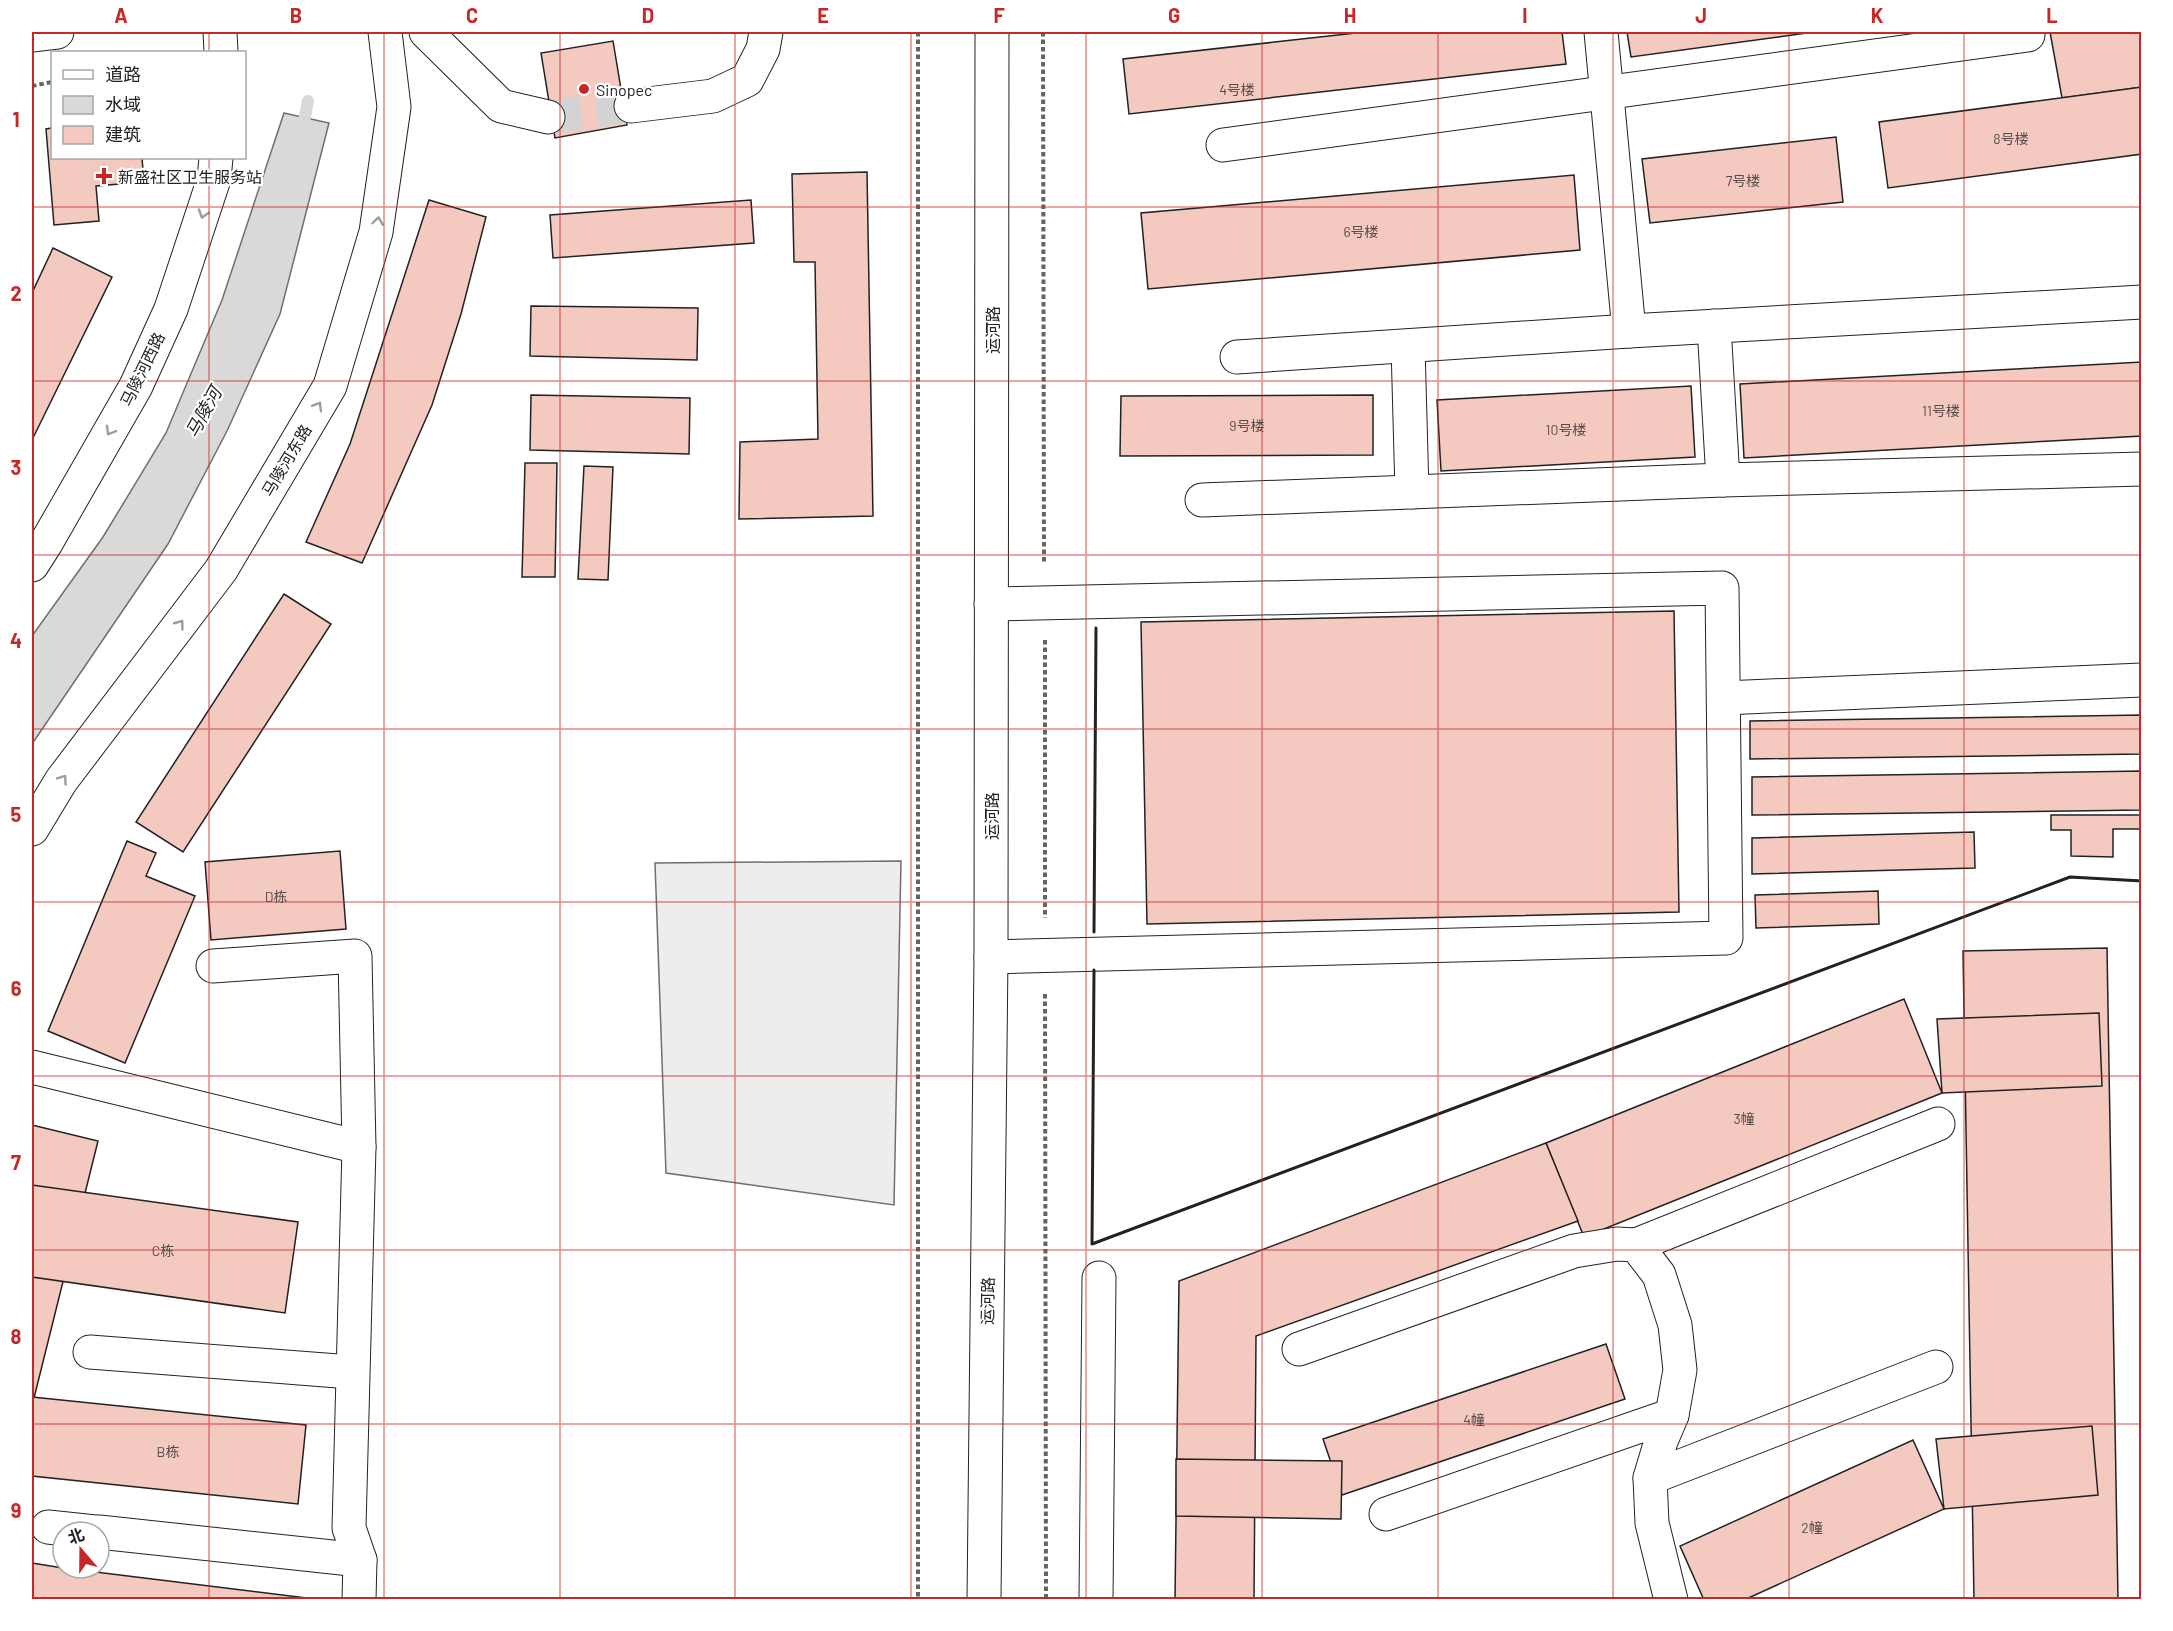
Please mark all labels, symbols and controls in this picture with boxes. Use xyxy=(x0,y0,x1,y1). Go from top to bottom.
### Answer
text: A xyxy=(114,3,128,27)
text: B xyxy=(290,3,302,27)
text: C xyxy=(466,3,478,27)
text: D xyxy=(642,3,654,27)
text: E xyxy=(817,3,829,27)
text: F xyxy=(993,3,1005,27)
text: G xyxy=(1168,3,1180,27)
text: H xyxy=(1344,3,1356,27)
text: I xyxy=(1522,3,1528,27)
text: J xyxy=(1695,3,1707,27)
text: K xyxy=(1871,3,1884,27)
text: L xyxy=(2046,3,2058,27)
legend xyxy=(51,51,246,159)
text: 道路 xyxy=(105,63,141,85)
place label: Sinopec xyxy=(596,80,652,99)
house number: 4号楼 xyxy=(1219,81,1255,98)
marker: Sinopec xyxy=(577,82,591,96)
text: 水域 xyxy=(105,93,141,115)
text: 1 xyxy=(12,107,20,131)
text: 建筑 xyxy=(105,123,141,145)
house number: 8号楼 xyxy=(1993,130,2029,147)
marker: 新盛社区卫生服务站 xyxy=(95,167,113,185)
place label: 新盛社区卫生服务站 xyxy=(118,167,262,186)
house number: 7号楼 xyxy=(1726,172,1760,189)
one-way arrow xyxy=(197,208,210,219)
one-way arrow xyxy=(371,216,383,226)
house number: 6号楼 xyxy=(1343,223,1379,240)
text: 2 xyxy=(10,281,22,305)
street label: 运河路 xyxy=(983,306,1002,354)
street label: 马陵河西路 xyxy=(116,329,168,409)
water label: 马陵河 xyxy=(180,380,227,441)
one-way arrow xyxy=(311,402,322,412)
house number: 11号楼 xyxy=(1922,402,1960,419)
house number: 9号楼 xyxy=(1229,417,1265,434)
street label: 马陵河东路 xyxy=(257,421,315,499)
house number: 10号楼 xyxy=(1546,421,1586,438)
one-way arrow xyxy=(106,425,117,436)
text: 3 xyxy=(11,455,21,479)
one-way arrow xyxy=(173,619,184,630)
text: 4 xyxy=(10,628,22,652)
one-way arrow xyxy=(56,775,67,786)
street label: 运河路 xyxy=(982,792,1001,840)
text: 5 xyxy=(11,802,22,826)
house number: D栋 xyxy=(265,888,287,905)
text: 6 xyxy=(11,976,22,1000)
house number: 3幢 xyxy=(1733,1110,1755,1127)
text: 7 xyxy=(11,1150,21,1174)
house number: C栋 xyxy=(152,1242,174,1259)
street label: 运河路 xyxy=(977,1277,997,1325)
text: 8 xyxy=(11,1324,22,1348)
house number: 4幢 xyxy=(1463,1411,1485,1428)
house number: B栋 xyxy=(157,1443,179,1460)
text: 9 xyxy=(11,1498,21,1522)
house number: 2幢 xyxy=(1801,1519,1823,1536)
north arrow xyxy=(51,1520,111,1580)
text: 北 xyxy=(65,1524,86,1547)

